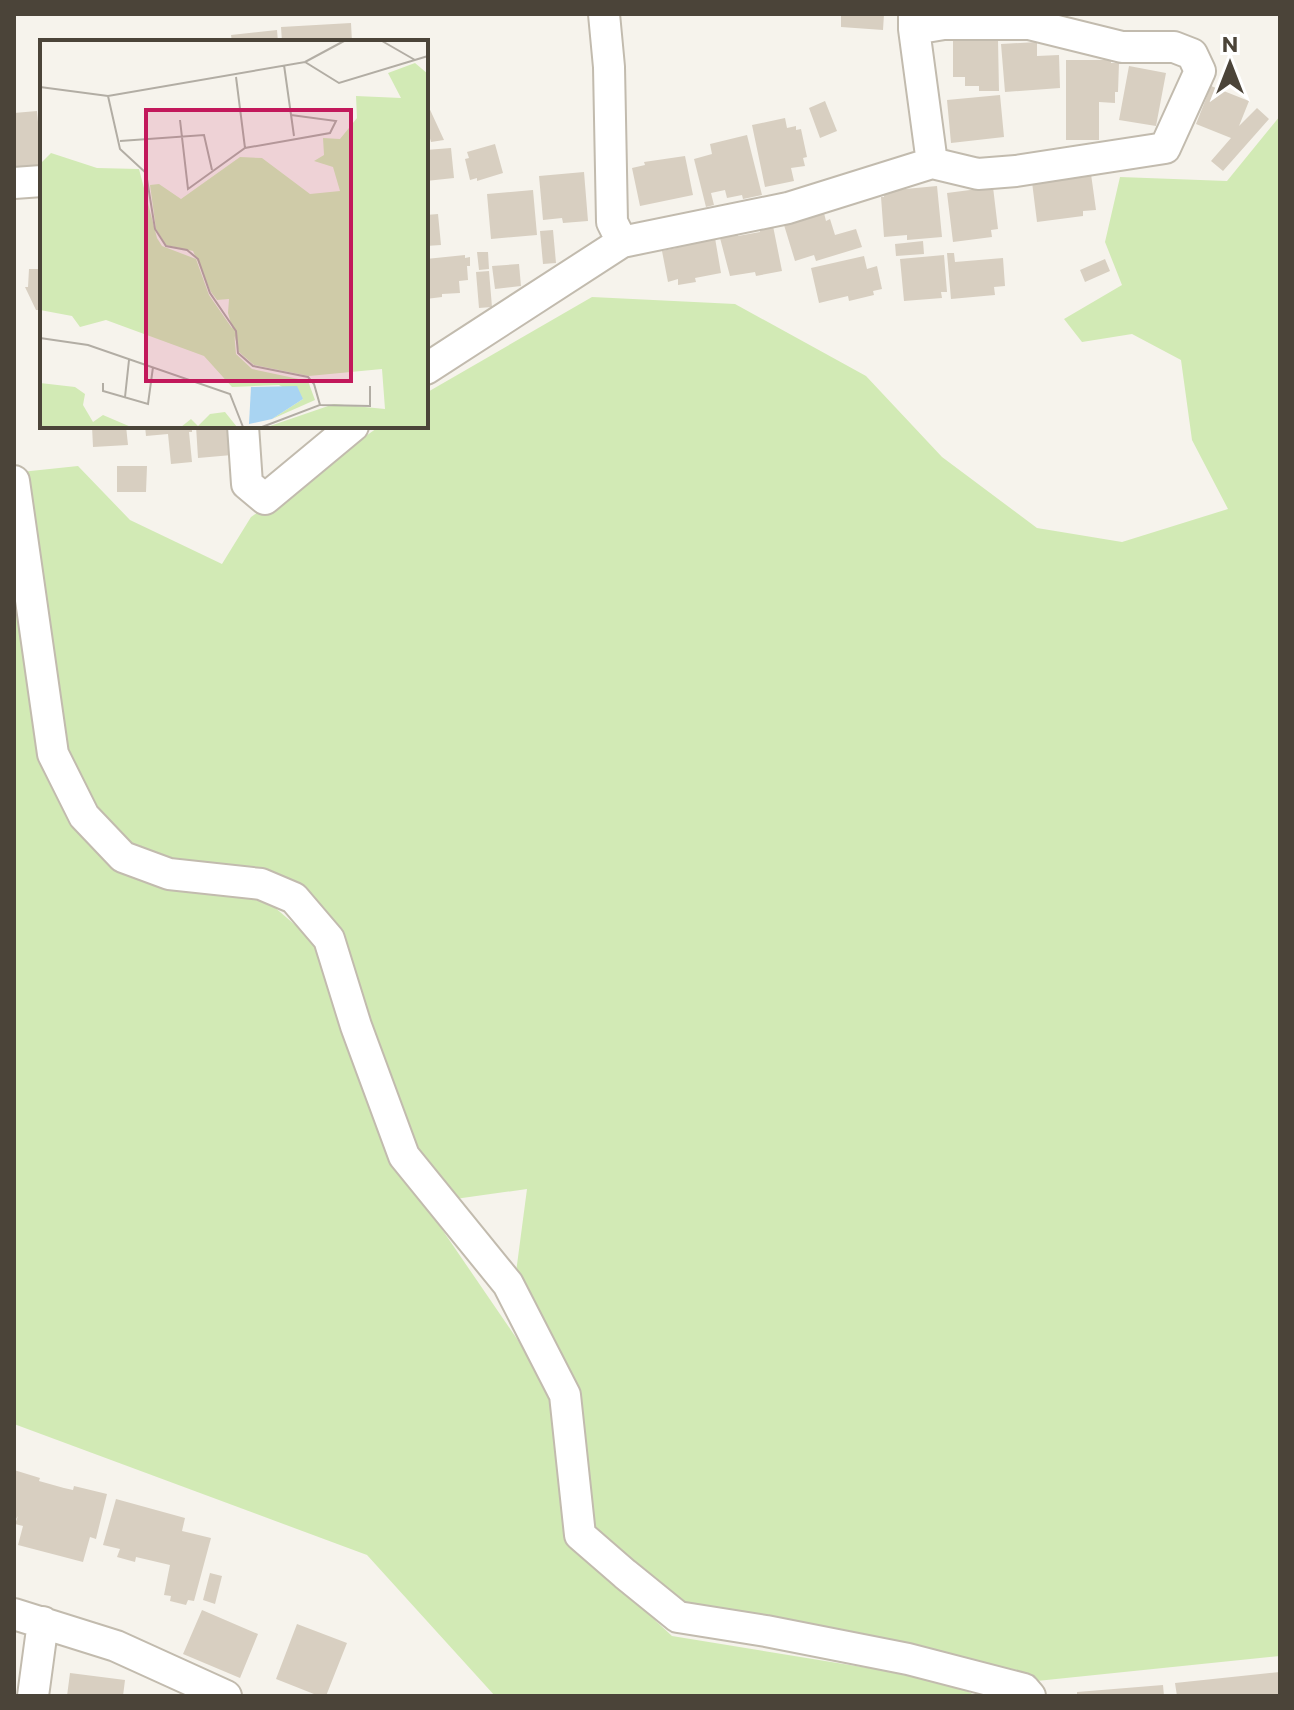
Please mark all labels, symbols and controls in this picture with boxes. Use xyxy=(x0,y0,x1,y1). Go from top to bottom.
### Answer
north arrow xyxy=(1190,24,1270,104)
text: N xyxy=(1222,30,1238,57)
inset map xyxy=(40,40,428,428)

